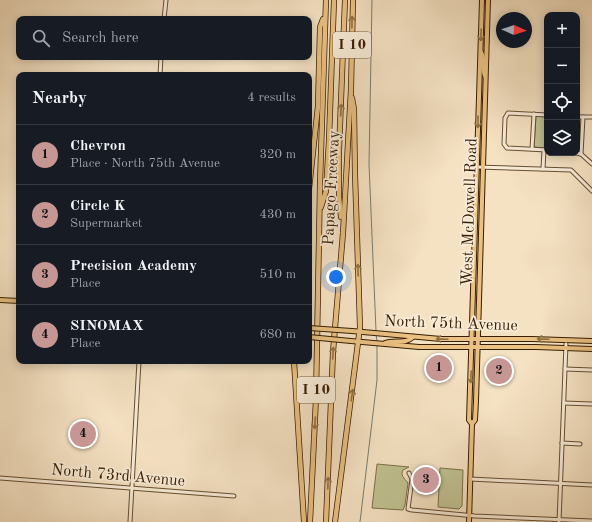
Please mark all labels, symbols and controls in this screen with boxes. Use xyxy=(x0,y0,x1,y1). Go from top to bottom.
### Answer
north arrow xyxy=(496,12,532,48)
map controls xyxy=(544,12,580,156)
button: + xyxy=(544,12,580,48)
search box xyxy=(16,16,312,60)
one-way arrow xyxy=(348,16,356,29)
icon: search xyxy=(30,27,52,49)
one-way arrow xyxy=(477,28,484,41)
text: Search here xyxy=(62,31,139,46)
road number: I 10 xyxy=(333,32,371,58)
button: − xyxy=(544,48,580,84)
button: locate xyxy=(544,84,580,120)
text: Nearby xyxy=(32,90,87,107)
text: 4 results xyxy=(247,91,296,104)
one-way arrow xyxy=(338,104,345,117)
one-way arrow xyxy=(474,115,482,128)
button: layers xyxy=(544,120,580,156)
street label: Papago Freeway xyxy=(321,129,343,246)
street label: West McDowell Road xyxy=(459,138,481,286)
text: Chevron xyxy=(70,139,126,154)
text: 1 xyxy=(41,148,49,161)
text: 320 m xyxy=(259,148,296,161)
text: Place · North 75th Avenue xyxy=(70,157,220,170)
text: Circle K xyxy=(70,199,125,214)
text: 2 xyxy=(41,208,49,221)
text: 430 m xyxy=(259,208,296,221)
text: Supermarket xyxy=(70,217,142,230)
text: Precision Academy xyxy=(70,259,197,274)
one-way arrow xyxy=(354,264,362,277)
your location xyxy=(326,267,346,287)
text: 3 xyxy=(41,268,49,281)
text: 510 m xyxy=(259,268,296,281)
text: Place xyxy=(70,277,100,290)
street label: North 75th Avenue xyxy=(384,314,518,334)
text: SINOMAX xyxy=(70,319,143,334)
text: 4 xyxy=(41,328,49,341)
text: 680 m xyxy=(259,328,296,341)
one-way arrow xyxy=(436,335,449,343)
one-way arrow xyxy=(537,336,550,343)
text: Place xyxy=(70,337,100,350)
one-way arrow xyxy=(330,347,337,360)
pin: 1 xyxy=(426,353,452,383)
pin: 2 xyxy=(486,356,512,386)
one-way arrow xyxy=(467,370,474,383)
road number: I 10 xyxy=(297,377,335,403)
one-way arrow xyxy=(348,389,356,402)
one-way arrow xyxy=(311,416,318,429)
pin: 4 xyxy=(70,419,96,449)
street label: North 73rd Avenue xyxy=(50,462,186,490)
pin: 3 xyxy=(413,465,439,495)
one-way arrow xyxy=(324,477,331,490)

